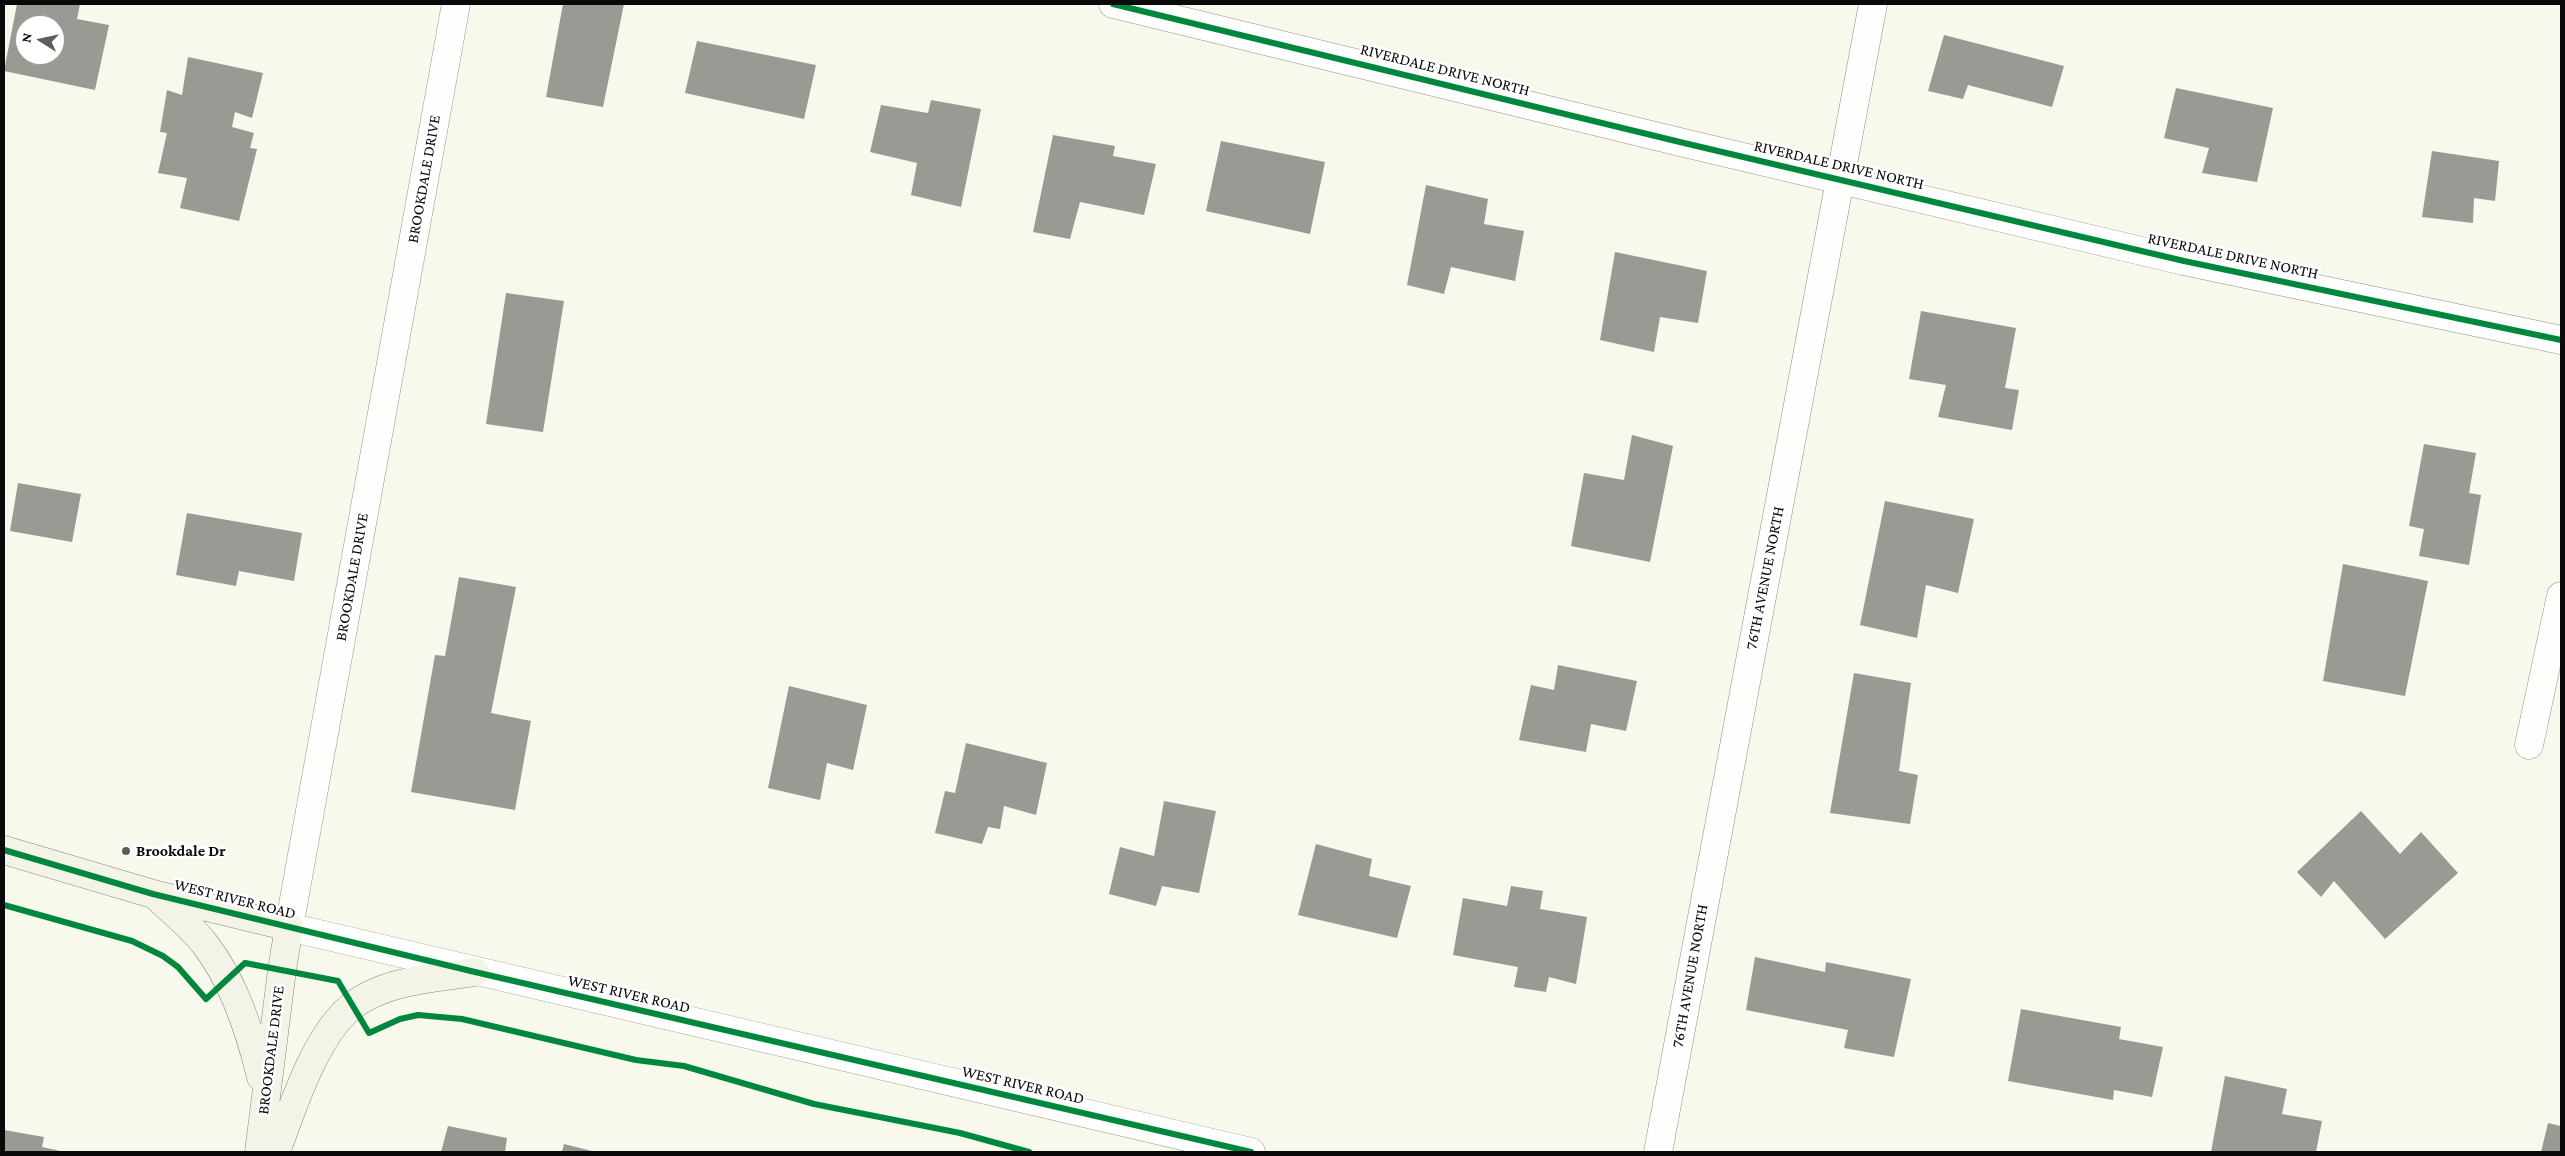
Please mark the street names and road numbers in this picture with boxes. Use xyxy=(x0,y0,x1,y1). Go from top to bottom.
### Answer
street label: RIVERDALE DRIVE NORTH xyxy=(1358,40,1532,100)
street label: BROOKDALE DRIVE xyxy=(403,114,445,244)
street label: RIVERDALE DRIVE NORTH xyxy=(1752,136,1926,194)
street label: RIVERDALE DRIVE NORTH xyxy=(2146,229,2320,283)
street label: 76TH AVENUE NORTH xyxy=(1742,505,1788,651)
street label: BROOKDALE DRIVE xyxy=(331,512,373,642)
street label: WEST RIVER ROAD xyxy=(172,875,298,923)
street label: 76TH AVENUE NORTH xyxy=(1668,903,1712,1049)
street label: WEST RIVER ROAD xyxy=(566,971,692,1017)
street label: BROOKDALE DRIVE xyxy=(254,985,288,1115)
street label: WEST RIVER ROAD xyxy=(960,1062,1086,1108)

